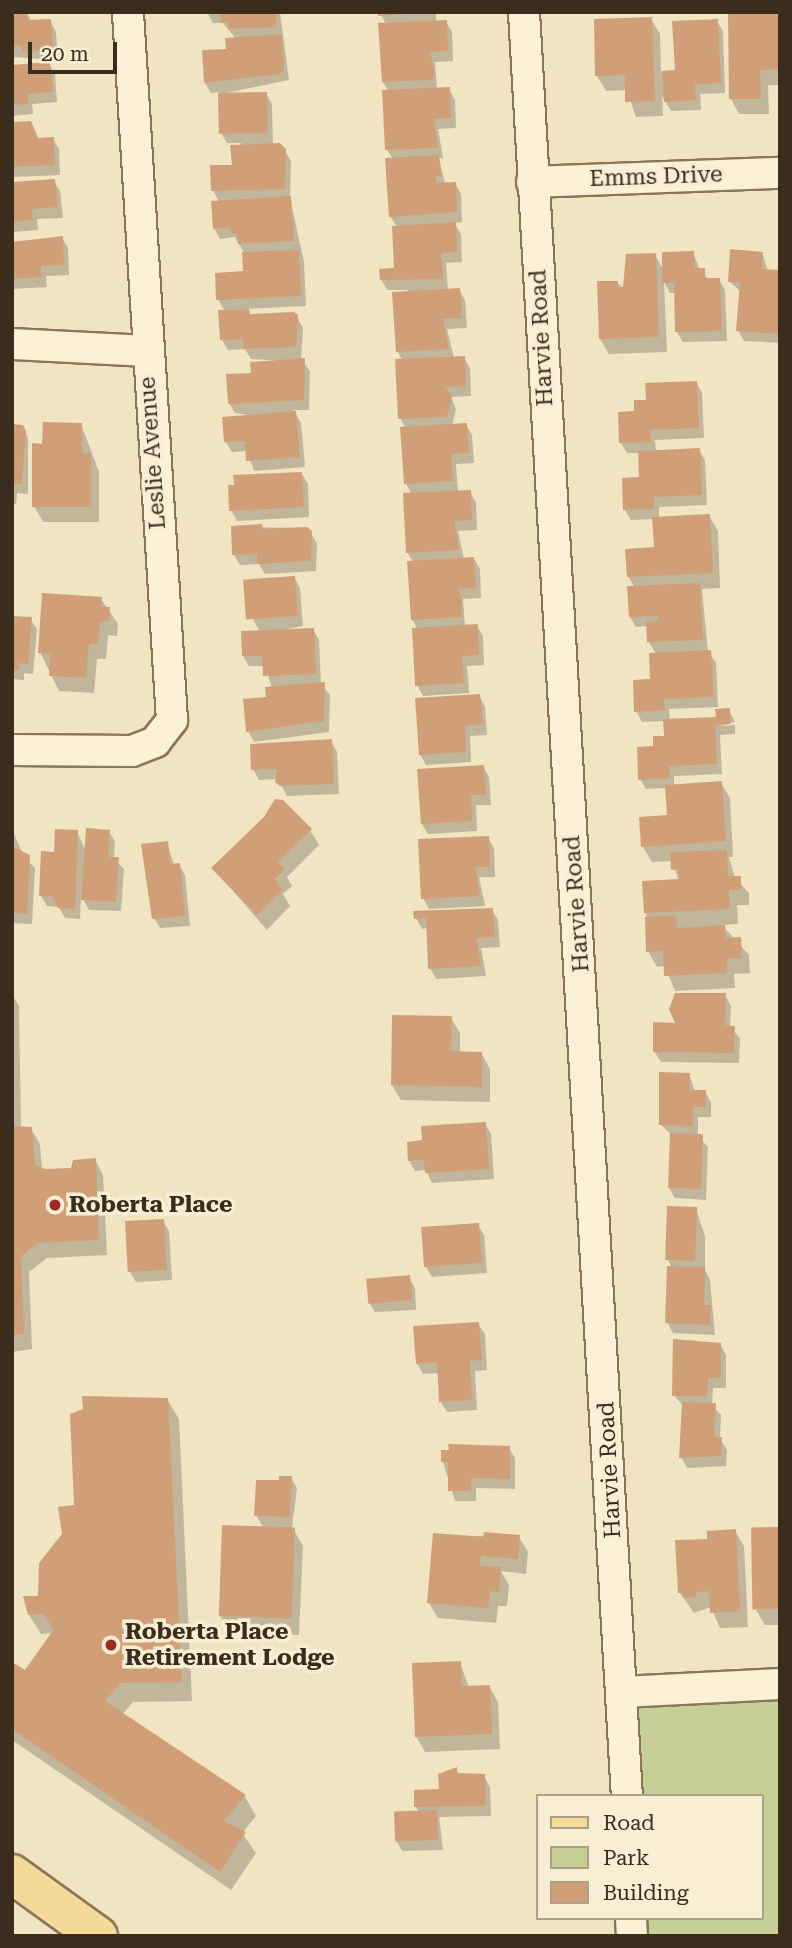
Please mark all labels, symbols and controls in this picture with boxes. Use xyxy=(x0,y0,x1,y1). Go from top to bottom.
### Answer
scale bar xyxy=(32,28,121,72)
text: 20 m xyxy=(41,42,89,66)
street label: Emms Drive xyxy=(589,161,723,193)
street label: Harvie Road xyxy=(525,269,559,407)
street label: Leslie Avenue xyxy=(134,376,172,530)
street label: Harvie Road xyxy=(558,835,596,973)
place label: Roberta Place xyxy=(69,1191,232,1219)
marker: Roberta Place xyxy=(47,1197,63,1213)
street label: Harvie Road xyxy=(593,1401,627,1539)
place label: Roberta Place Retirement Lodge xyxy=(125,1618,335,1672)
marker: Roberta Place Retirement Lodge xyxy=(103,1637,119,1653)
legend xyxy=(536,1794,764,1920)
text: Road xyxy=(603,1811,655,1835)
text: Park xyxy=(603,1846,649,1870)
text: Building xyxy=(603,1881,689,1905)

